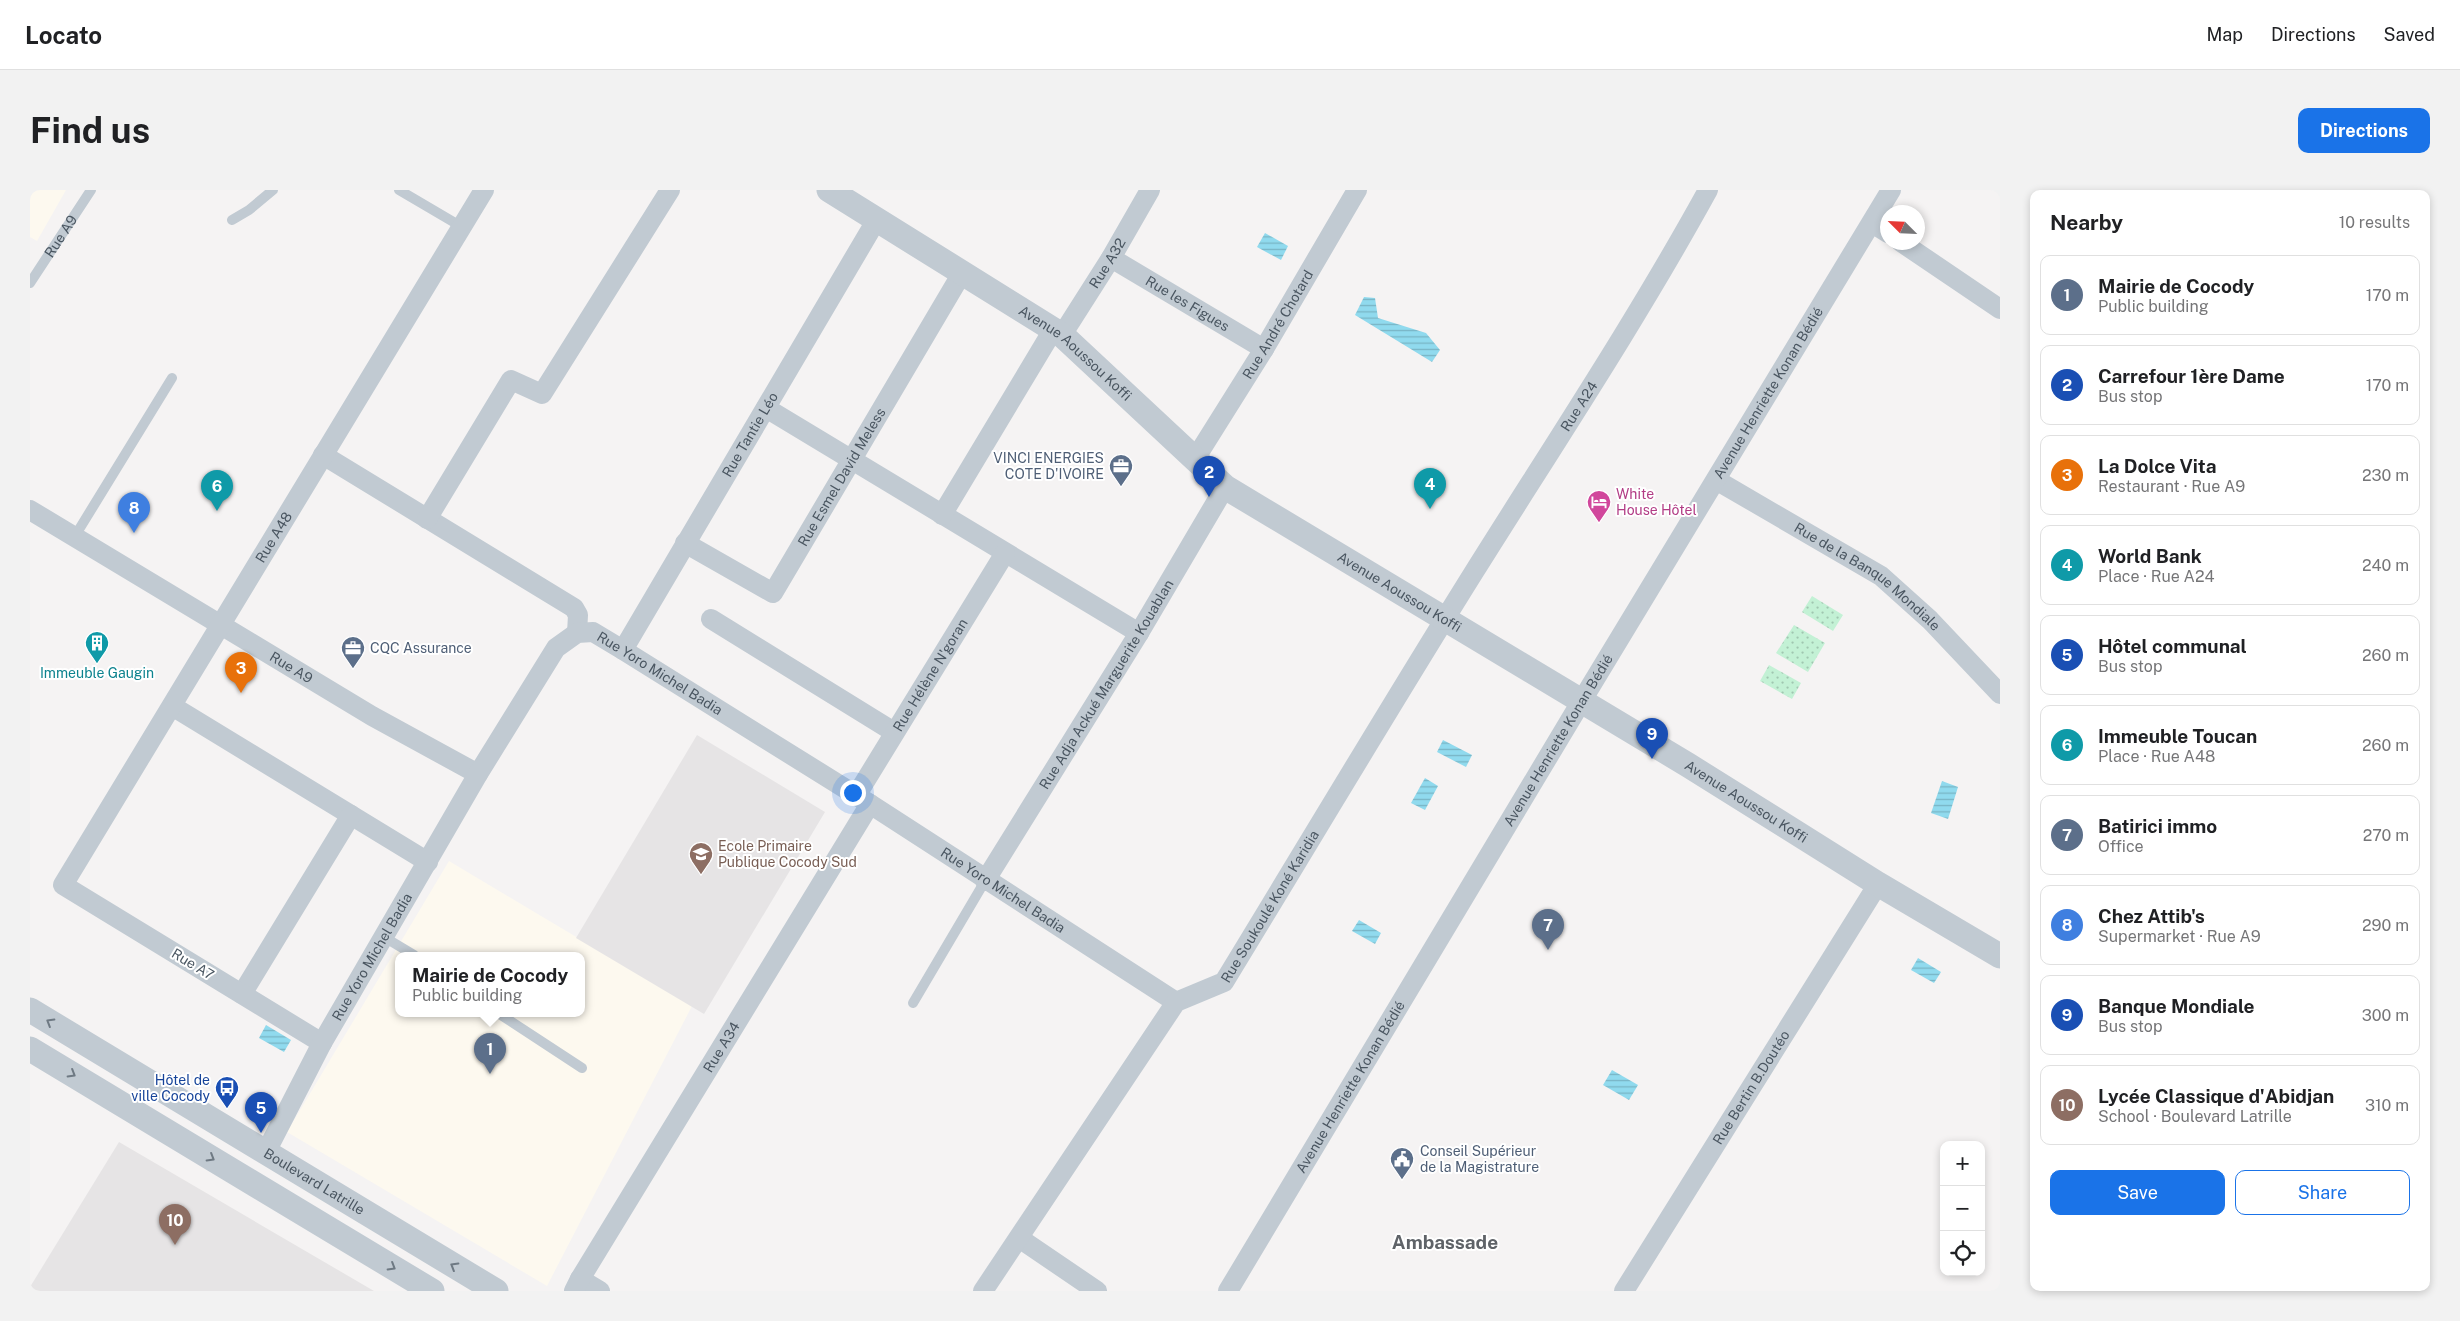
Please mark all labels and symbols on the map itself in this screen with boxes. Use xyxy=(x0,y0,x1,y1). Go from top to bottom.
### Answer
north arrow xyxy=(1880,205,1925,250)
street label: Rue A9 xyxy=(41,212,81,260)
street label: Rue A32 xyxy=(1086,235,1129,291)
street label: Rue André Chotard xyxy=(1239,267,1316,382)
street label: Rue les Figues xyxy=(1143,272,1232,335)
street label: Avenue Aoussou Koffi xyxy=(1016,302,1135,404)
street label: Avenue Henriette Konan Bédié xyxy=(1710,304,1826,482)
street label: Rue A24 xyxy=(1557,378,1601,434)
street label: Rue Tantie Léo xyxy=(719,389,781,480)
street label: Rue Esmel David Meless xyxy=(795,405,889,549)
place label: VINCI ENERGIES COTE D'IVOIRE xyxy=(993,450,1104,482)
office icon: VINCI ENERGIES COTE D'IVOIRE xyxy=(1108,453,1134,487)
pin: 2 xyxy=(1193,456,1225,497)
pin: 4 xyxy=(1414,468,1446,509)
pin: 6 xyxy=(201,470,233,511)
place label: White House Hôtel xyxy=(1616,486,1697,518)
hotel icon: White House Hôtel xyxy=(1586,489,1612,523)
pin: 8 xyxy=(118,492,150,533)
street label: Rue A48 xyxy=(252,509,295,566)
street label: Rue de la Banque Mondiale xyxy=(1791,519,1944,634)
street label: Avenue Aoussou Koffi xyxy=(1335,549,1465,635)
street label: Rue Adja Ackué Marguerite Kouablan xyxy=(1036,577,1177,792)
street label: Rue Hélène N'goran xyxy=(890,616,971,734)
street label: Rue Yoro Michel Badia xyxy=(594,628,726,718)
building icon: Immeuble Gaugin xyxy=(84,630,110,664)
office icon: CQC Assurance xyxy=(340,635,366,669)
place label: CQC Assurance xyxy=(370,640,472,656)
street label: Rue A9 xyxy=(267,648,316,687)
pin: 3 xyxy=(225,652,257,693)
street label: Avenue Henriette Konan Bédié xyxy=(1500,652,1616,829)
place label: Immeuble Gaugin xyxy=(40,665,154,681)
pin: 9 xyxy=(1636,718,1668,759)
street label: Avenue Aoussou Koffi xyxy=(1682,757,1811,846)
your location xyxy=(840,780,866,806)
street label: Rue Soukoulé Koné Karidia xyxy=(1218,827,1322,985)
place label: Ecole Primaire Publique Cocody Sud xyxy=(718,838,857,870)
school or university icon: Ecole Primaire Publique Cocody Sud xyxy=(688,841,714,875)
street label: Rue Yoro Michel Badia xyxy=(938,844,1068,936)
street label: Rue Yoro Michel Badia xyxy=(329,890,415,1024)
pin: 7 xyxy=(1532,909,1564,950)
street label: Rue A7 xyxy=(169,945,217,983)
street label: Avenue Henriette Konan Bédié xyxy=(1293,998,1408,1176)
one-way arrow xyxy=(46,1019,55,1029)
street label: Rue A34 xyxy=(700,1019,743,1075)
street label: Rue Bertin B.Doutéo xyxy=(1709,1027,1793,1147)
pin: 1 xyxy=(474,1033,506,1074)
one-way arrow xyxy=(66,1068,75,1078)
place label: Hôtel de ville Cocody xyxy=(131,1072,211,1104)
bus stop icon: Hôtel de ville Cocody xyxy=(214,1075,240,1109)
pin: 5 xyxy=(245,1092,277,1133)
place label: Conseil Supérieur de la Magistrature xyxy=(1420,1143,1539,1175)
street label: Boulevard Latrille xyxy=(261,1145,368,1218)
public building icon: Conseil Supérieur de la Magistrature xyxy=(1389,1146,1415,1180)
one-way arrow xyxy=(205,1152,214,1162)
pin: 10 xyxy=(159,1204,191,1245)
district label: Ambassade xyxy=(1392,1231,1498,1253)
one-way arrow xyxy=(386,1260,395,1270)
one-way arrow xyxy=(451,1262,460,1272)

